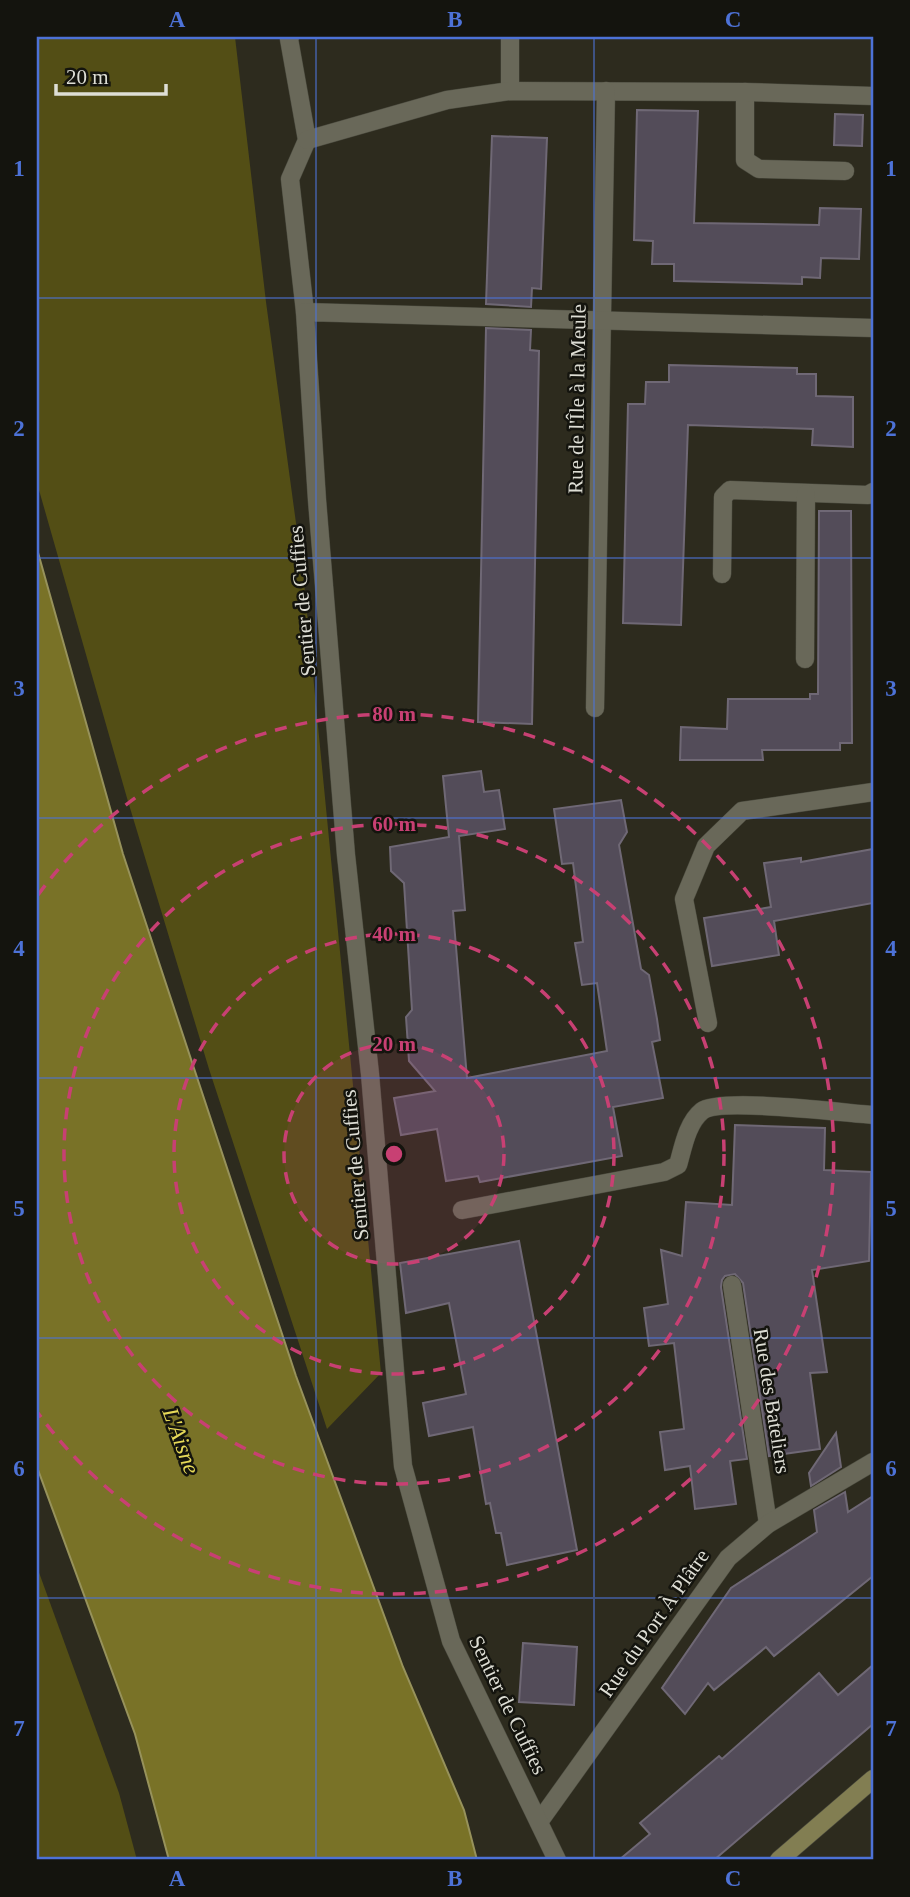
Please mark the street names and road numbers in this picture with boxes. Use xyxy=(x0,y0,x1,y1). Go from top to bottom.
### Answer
street label: Rue de l'Île à la Meule xyxy=(563,304,591,494)
street label: Sentier de Cuffies xyxy=(283,525,321,677)
street label: Sentier de Cuffies xyxy=(336,1089,374,1241)
street label: Rue des Bateliers xyxy=(749,1327,795,1475)
street label: Rue du Port À Plâtre xyxy=(594,1544,714,1702)
street label: Sentier de Cuffies xyxy=(464,1632,552,1778)

